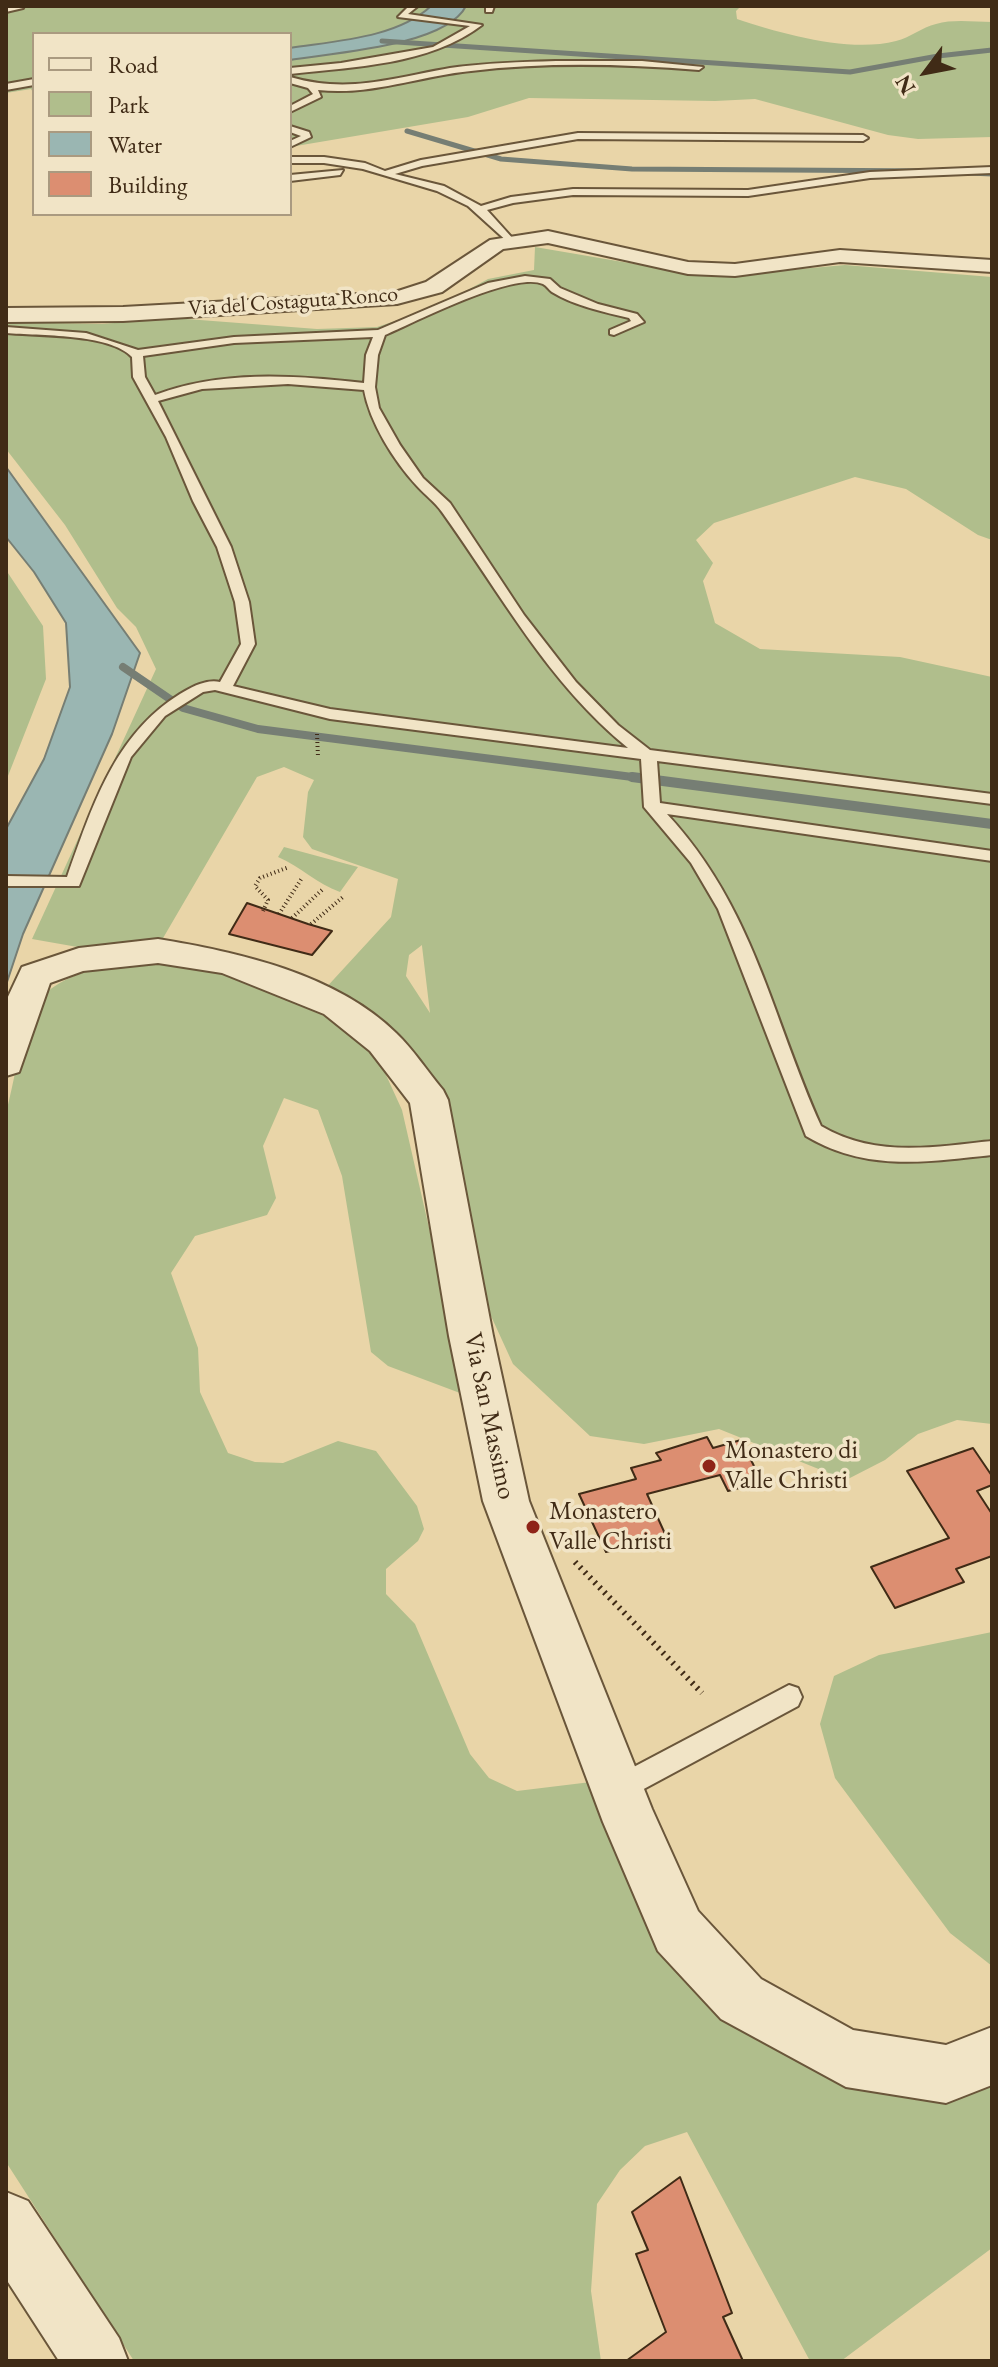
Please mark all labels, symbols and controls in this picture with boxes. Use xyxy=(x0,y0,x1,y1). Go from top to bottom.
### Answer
legend xyxy=(32,32,292,216)
north arrow xyxy=(886,32,966,112)
text: Road xyxy=(108,49,158,80)
text: N xyxy=(888,70,922,100)
text: Park xyxy=(108,89,149,120)
text: Water xyxy=(108,129,162,160)
text: Building xyxy=(108,169,188,200)
street label: Via del Costaguta Ronco xyxy=(187,281,399,323)
street label: Via San Massimo xyxy=(456,1330,522,1502)
place label: Monastero di Valle Christi xyxy=(725,1435,858,1496)
marker: Monastero di Valle Christi xyxy=(700,1457,718,1475)
place label: Monastero Valle Christi xyxy=(549,1496,672,1558)
marker: Monastero Valle Christi xyxy=(524,1518,542,1536)

